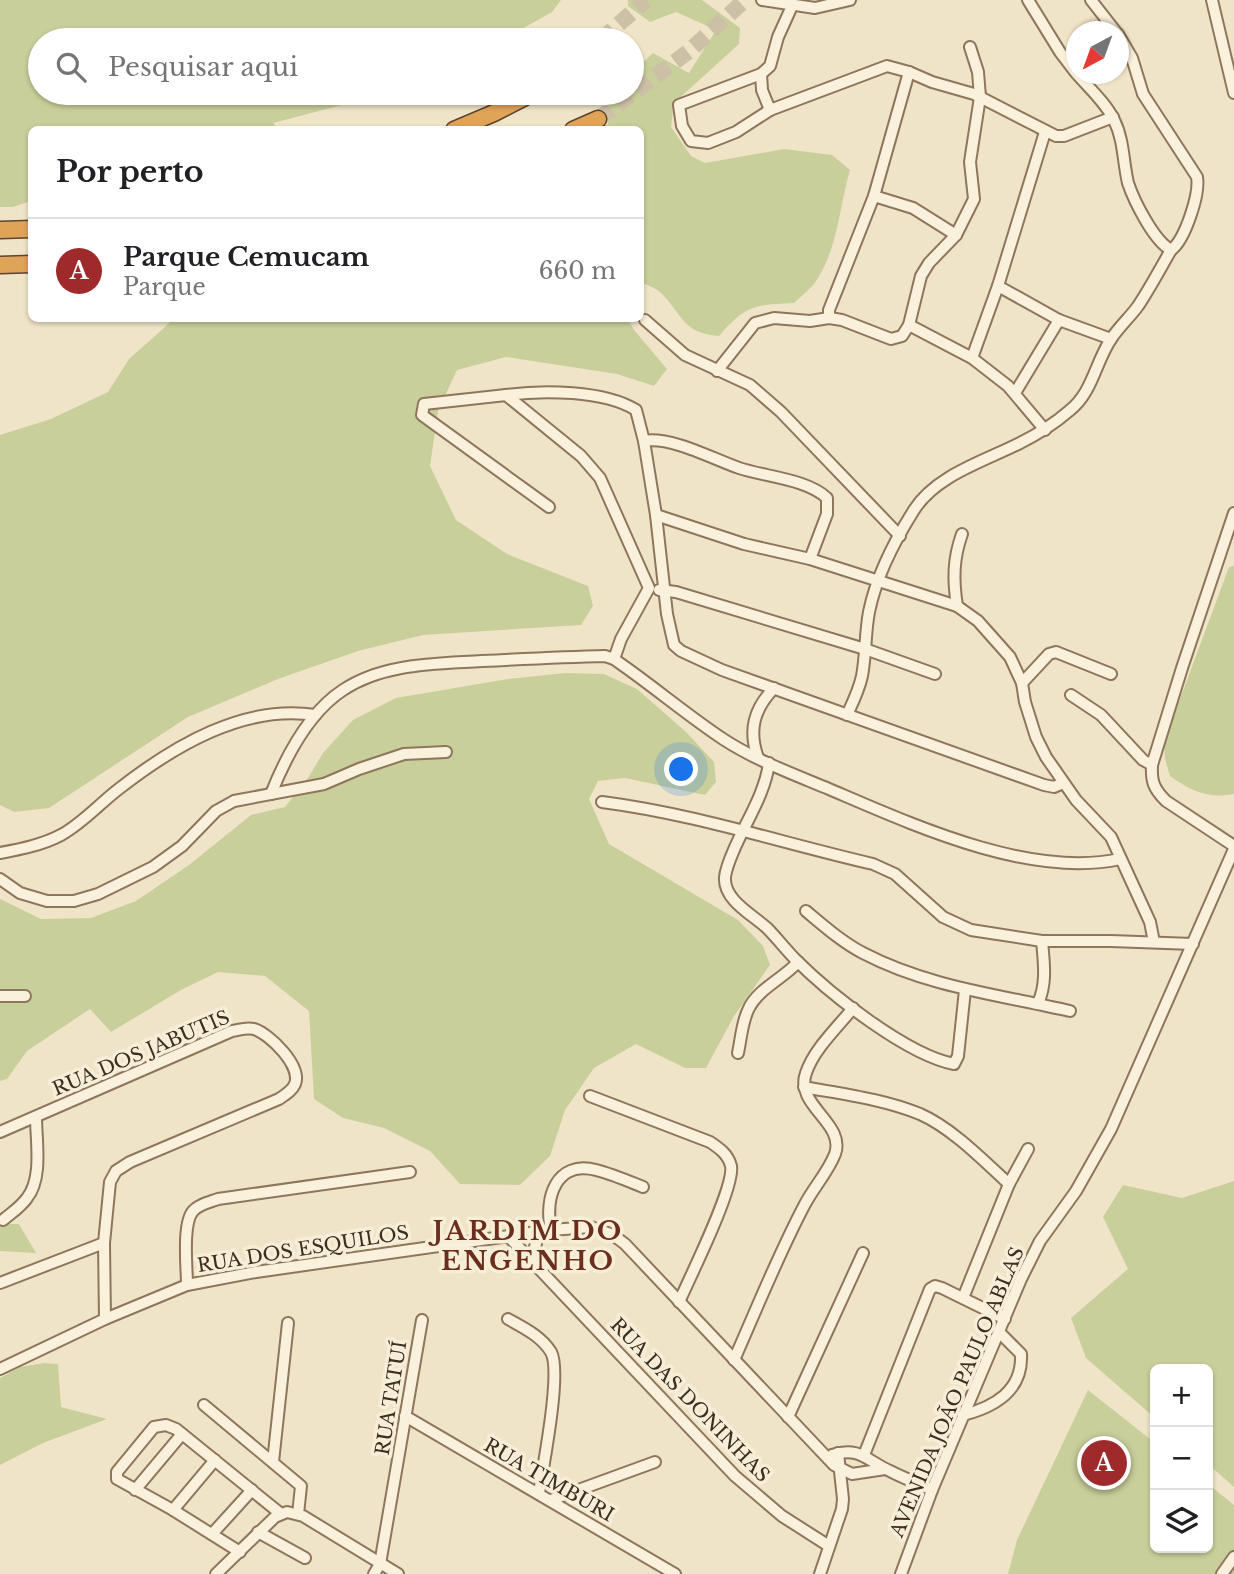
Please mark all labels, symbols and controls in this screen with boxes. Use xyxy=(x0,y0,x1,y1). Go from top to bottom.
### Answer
north arrow xyxy=(1066,21,1129,84)
search box xyxy=(28,28,644,105)
icon: search xyxy=(52,48,90,86)
text: Pesquisar aqui xyxy=(108,51,298,83)
text: Por perto xyxy=(56,153,204,190)
text: Parque Cemucam xyxy=(123,241,369,273)
text: A xyxy=(70,257,88,285)
text: 660 m xyxy=(539,257,616,285)
text: Parque xyxy=(123,273,206,301)
your location xyxy=(664,752,698,786)
street label: RUA DOS JABUTIS xyxy=(49,1005,233,1101)
district label: JARDIM DO ENGENHO xyxy=(428,1215,623,1277)
street label: RUA DOS ESQUILOS xyxy=(196,1221,410,1277)
street label: AVENIDA JOÃO PAULO ABLAS xyxy=(884,1243,1029,1542)
street label: RUA DAS DONINHAS xyxy=(606,1313,774,1487)
street label: RUA TATUÍ xyxy=(371,1339,411,1457)
map controls xyxy=(1150,1364,1213,1553)
button: + xyxy=(1150,1364,1213,1427)
button: − xyxy=(1150,1427,1213,1490)
street label: RUA TIMBURI xyxy=(480,1433,618,1527)
pin: A xyxy=(1081,1437,1127,1489)
button: layers xyxy=(1150,1490,1213,1553)

